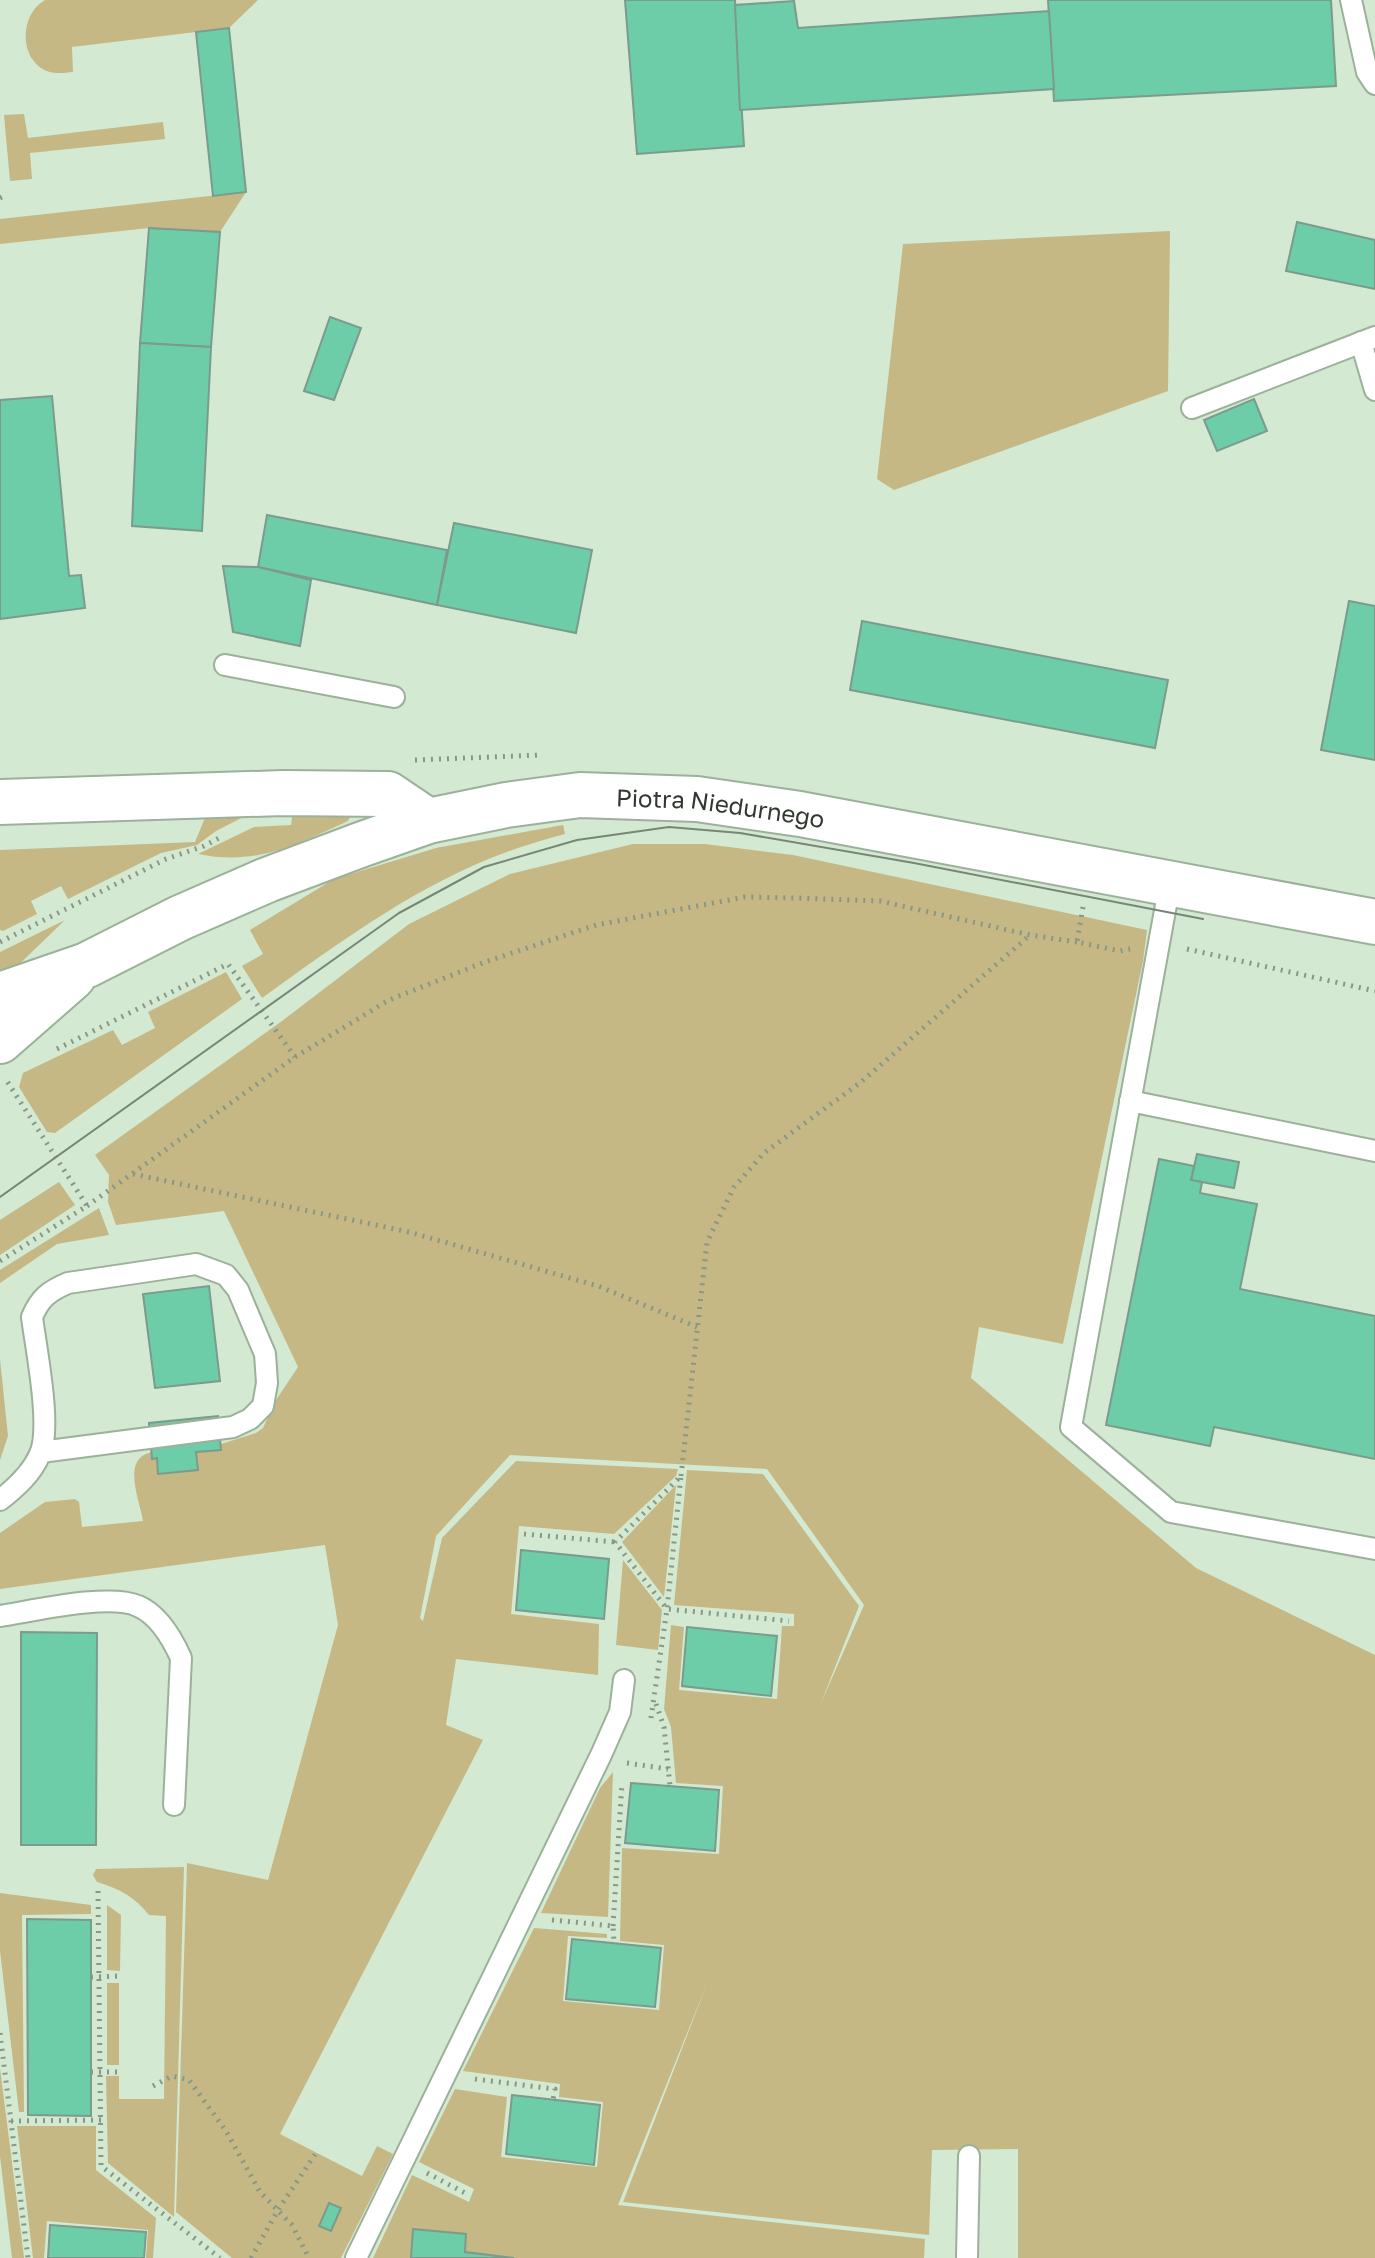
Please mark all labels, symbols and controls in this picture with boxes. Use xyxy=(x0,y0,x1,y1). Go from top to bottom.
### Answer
street label: Piotra Niedurnego xyxy=(616,782,827,833)

